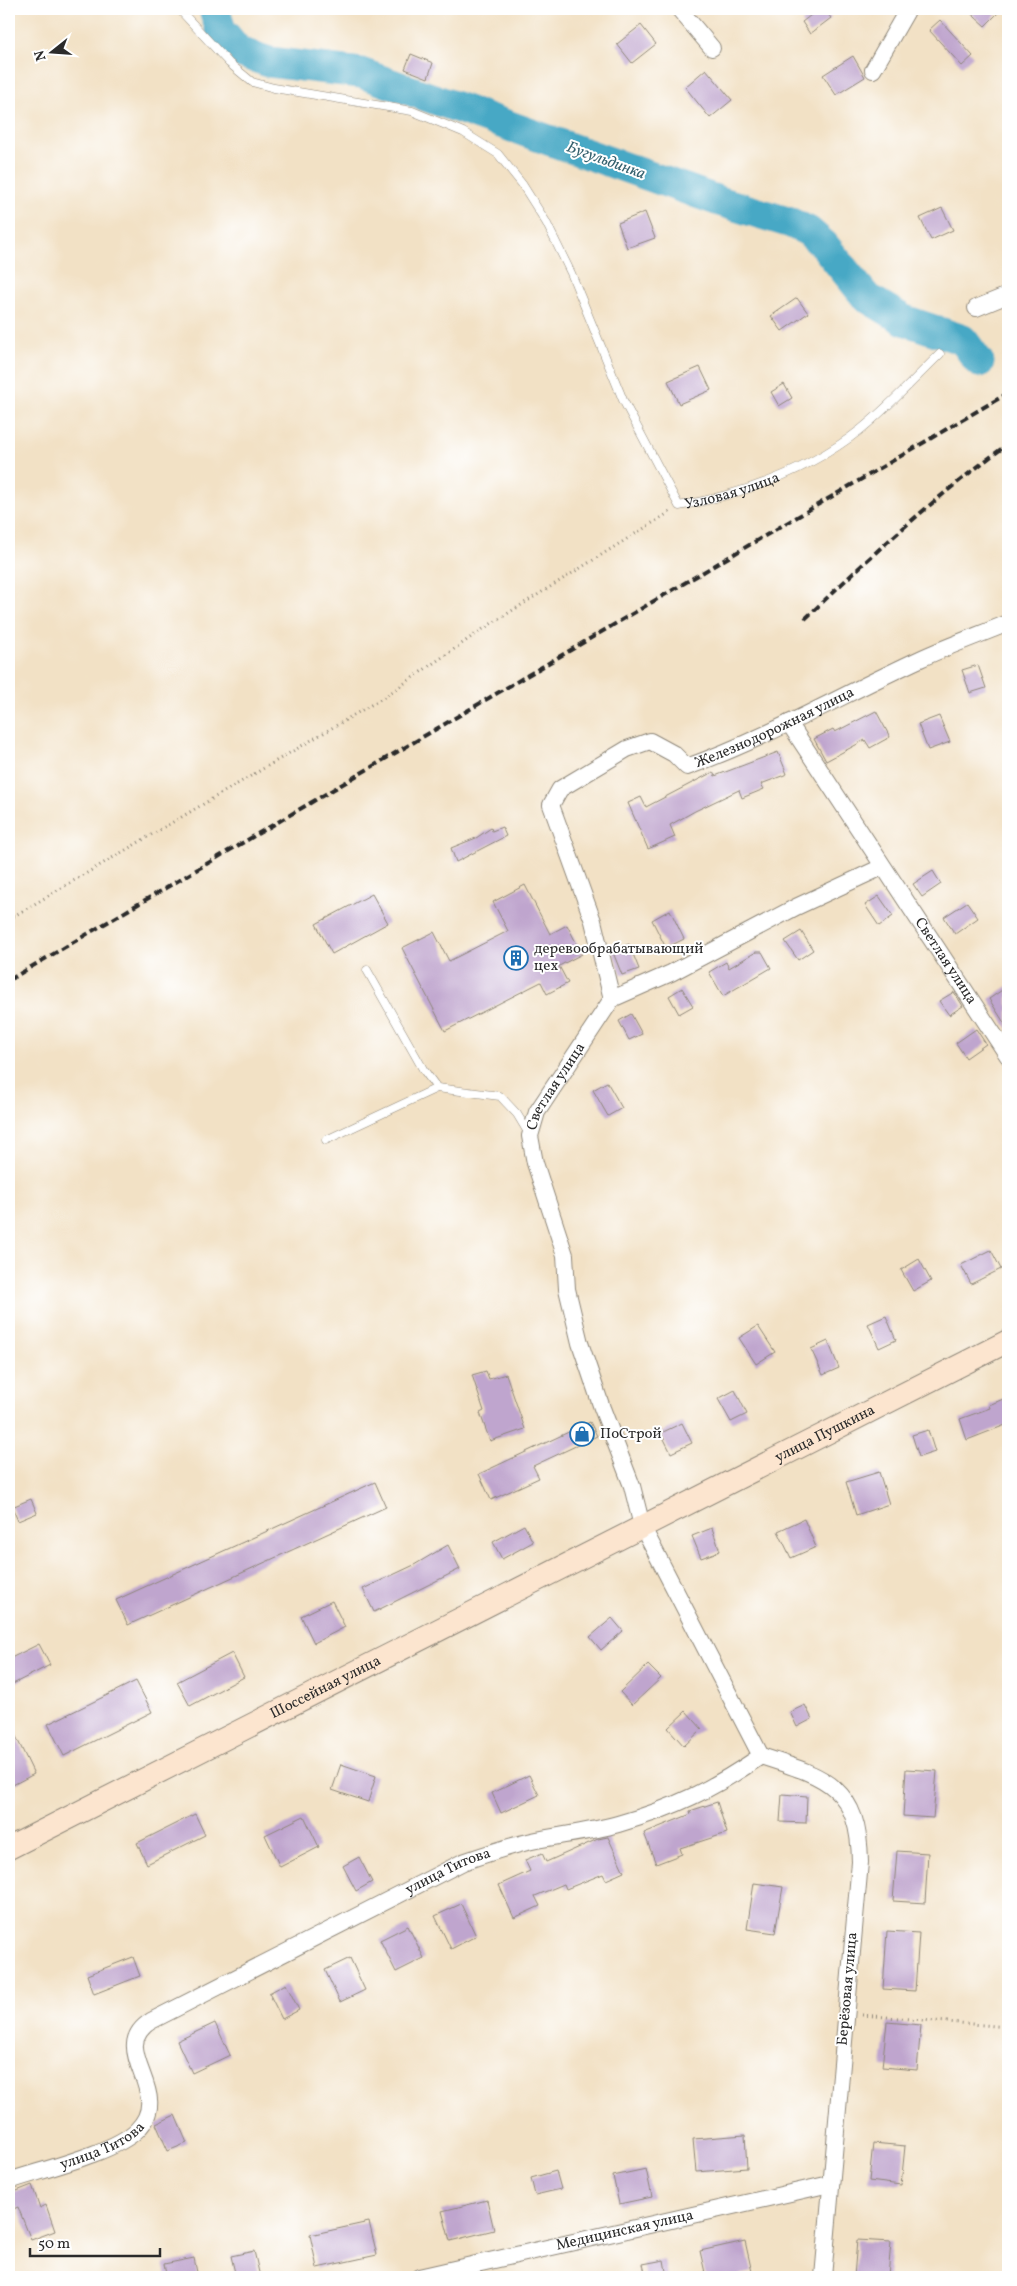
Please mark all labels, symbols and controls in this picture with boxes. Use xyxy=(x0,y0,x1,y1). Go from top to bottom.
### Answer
north arrow xyxy=(28,28,78,78)
text: N xyxy=(30,48,52,63)
water label: Бугульдинка xyxy=(564,137,649,186)
street label: Узловая улица xyxy=(683,467,783,515)
street label: Железнодорожная улица xyxy=(692,682,858,774)
street label: Светлая улица xyxy=(909,914,982,1009)
place label: деревообрабатывающий цех xyxy=(534,939,703,977)
building icon: деревообрабатывающий цех xyxy=(503,945,529,971)
street label: Светлая улица xyxy=(522,1039,591,1133)
street label: улица Пушкина xyxy=(771,1400,879,1468)
shop icon: ПоСтрой xyxy=(569,1421,595,1447)
place label: ПоСтрой xyxy=(600,1424,662,1445)
street label: Шоссейная улица xyxy=(267,1650,385,1724)
street label: улица Титова xyxy=(402,1843,493,1900)
street label: Берёзовая улица xyxy=(833,1931,863,2047)
street label: улица Титова xyxy=(57,2117,150,2175)
street label: Медицинская улица xyxy=(554,2205,696,2256)
scale bar xyxy=(30,2226,160,2258)
text: 50 m xyxy=(38,2234,70,2255)

